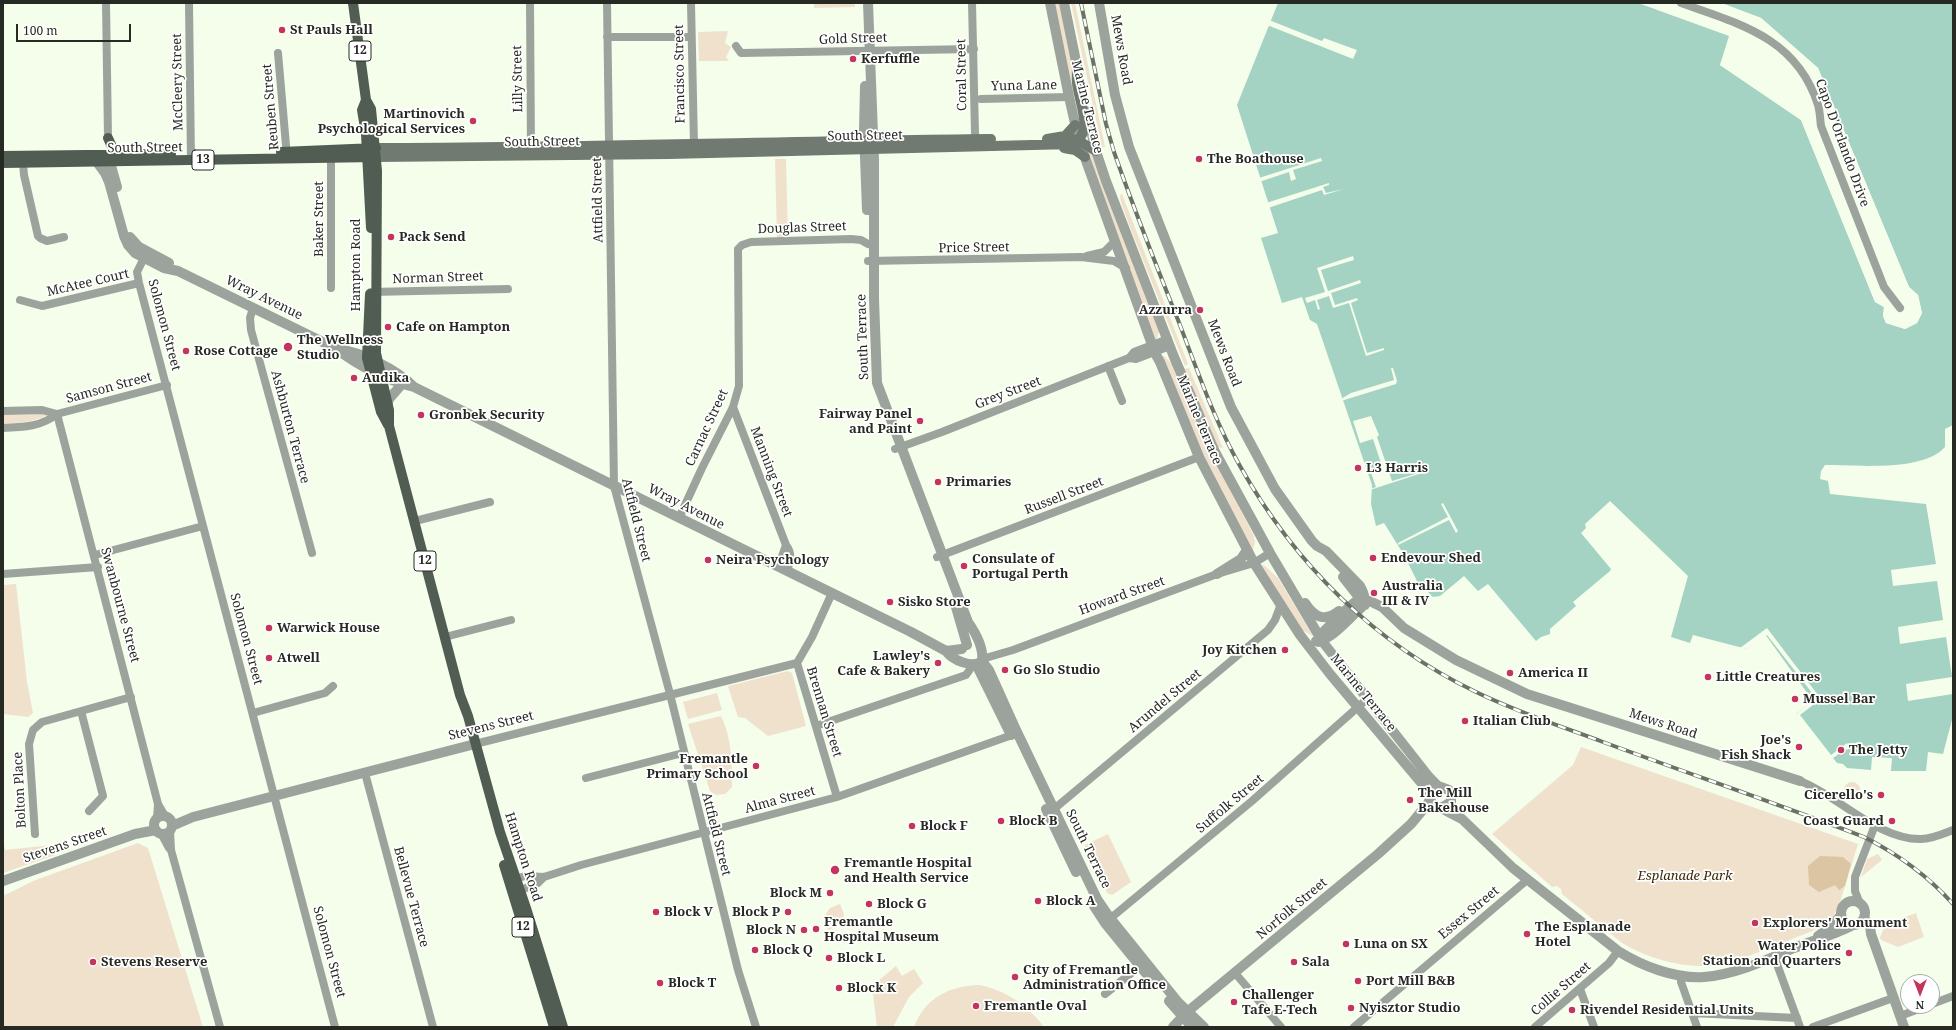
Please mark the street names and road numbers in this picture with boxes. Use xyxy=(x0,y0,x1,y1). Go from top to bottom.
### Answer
street label: Mews Road xyxy=(1107,14,1135,86)
street label: Francisco Street xyxy=(671,24,689,124)
street label: Gold Street xyxy=(819,30,887,48)
street label: McCleery Street xyxy=(169,33,187,131)
street label: Coral Street xyxy=(954,39,970,111)
road number: 12 xyxy=(349,41,371,61)
street label: Lilly Street xyxy=(510,45,526,113)
street label: Marine Terrace xyxy=(1068,59,1106,155)
street label: Reuben Street xyxy=(259,63,283,151)
street label: Capo D'Orlando Drive xyxy=(1812,77,1872,209)
street label: Yuna Lane xyxy=(991,78,1057,94)
street label: South Street xyxy=(827,128,903,144)
street label: South Street xyxy=(504,134,580,150)
street label: South Street xyxy=(107,140,183,156)
road number: 13 xyxy=(192,150,214,170)
street label: Attfield Street xyxy=(589,157,607,243)
street label: Baker Street xyxy=(311,181,327,257)
street label: Hampton Road xyxy=(348,218,364,312)
street label: Douglas Street xyxy=(757,219,847,237)
street label: Price Street xyxy=(938,240,1010,256)
street label: McAtee Court xyxy=(45,266,131,300)
street label: Norman Street xyxy=(392,269,484,287)
street label: Wray Avenue xyxy=(223,273,305,323)
street label: Solomon Street xyxy=(144,278,184,372)
street label: South Terrace xyxy=(854,294,872,380)
street label: Mews Road xyxy=(1204,317,1244,389)
street label: Samson Street xyxy=(64,369,154,407)
street label: Ashburton Terrace xyxy=(267,369,313,485)
street label: Grey Street xyxy=(973,373,1043,413)
street label: Marine Terrace xyxy=(1173,373,1225,467)
street label: Carnac Street xyxy=(682,387,732,469)
street label: Manning Street xyxy=(747,425,795,519)
street label: Russell Street xyxy=(1022,474,1106,518)
street label: Attfield Street xyxy=(618,477,654,563)
street label: Wray Avenue xyxy=(645,481,727,533)
street label: Swanbourne Street xyxy=(97,546,143,664)
road number: 12 xyxy=(414,551,436,571)
street label: Howard Street xyxy=(1077,573,1167,619)
street label: Solomon Street xyxy=(226,592,266,686)
street label: Marine Terrace xyxy=(1327,651,1399,735)
street label: Brennan Street xyxy=(803,665,845,759)
street label: Arundel Street xyxy=(1125,666,1205,736)
street label: Mews Road xyxy=(1627,706,1699,742)
street label: Stevens Street xyxy=(447,708,535,744)
street label: Bolton Place xyxy=(10,751,30,829)
street label: Suffolk Street xyxy=(1193,771,1267,837)
street label: Alma Street xyxy=(743,783,817,817)
street label: Attfield Street xyxy=(698,791,734,877)
street label: South Terrace xyxy=(1062,807,1114,891)
street label: Hampton Road xyxy=(501,810,545,904)
street label: Stevens Street xyxy=(21,823,109,867)
street label: Bellevue Terrace xyxy=(390,845,432,949)
street label: Norfolk Street xyxy=(1254,875,1330,943)
street label: Essex Street xyxy=(1436,883,1502,943)
street label: Solomon Street xyxy=(309,905,349,999)
road number: 12 xyxy=(512,917,534,937)
street label: Collie Street xyxy=(1528,959,1594,1019)

